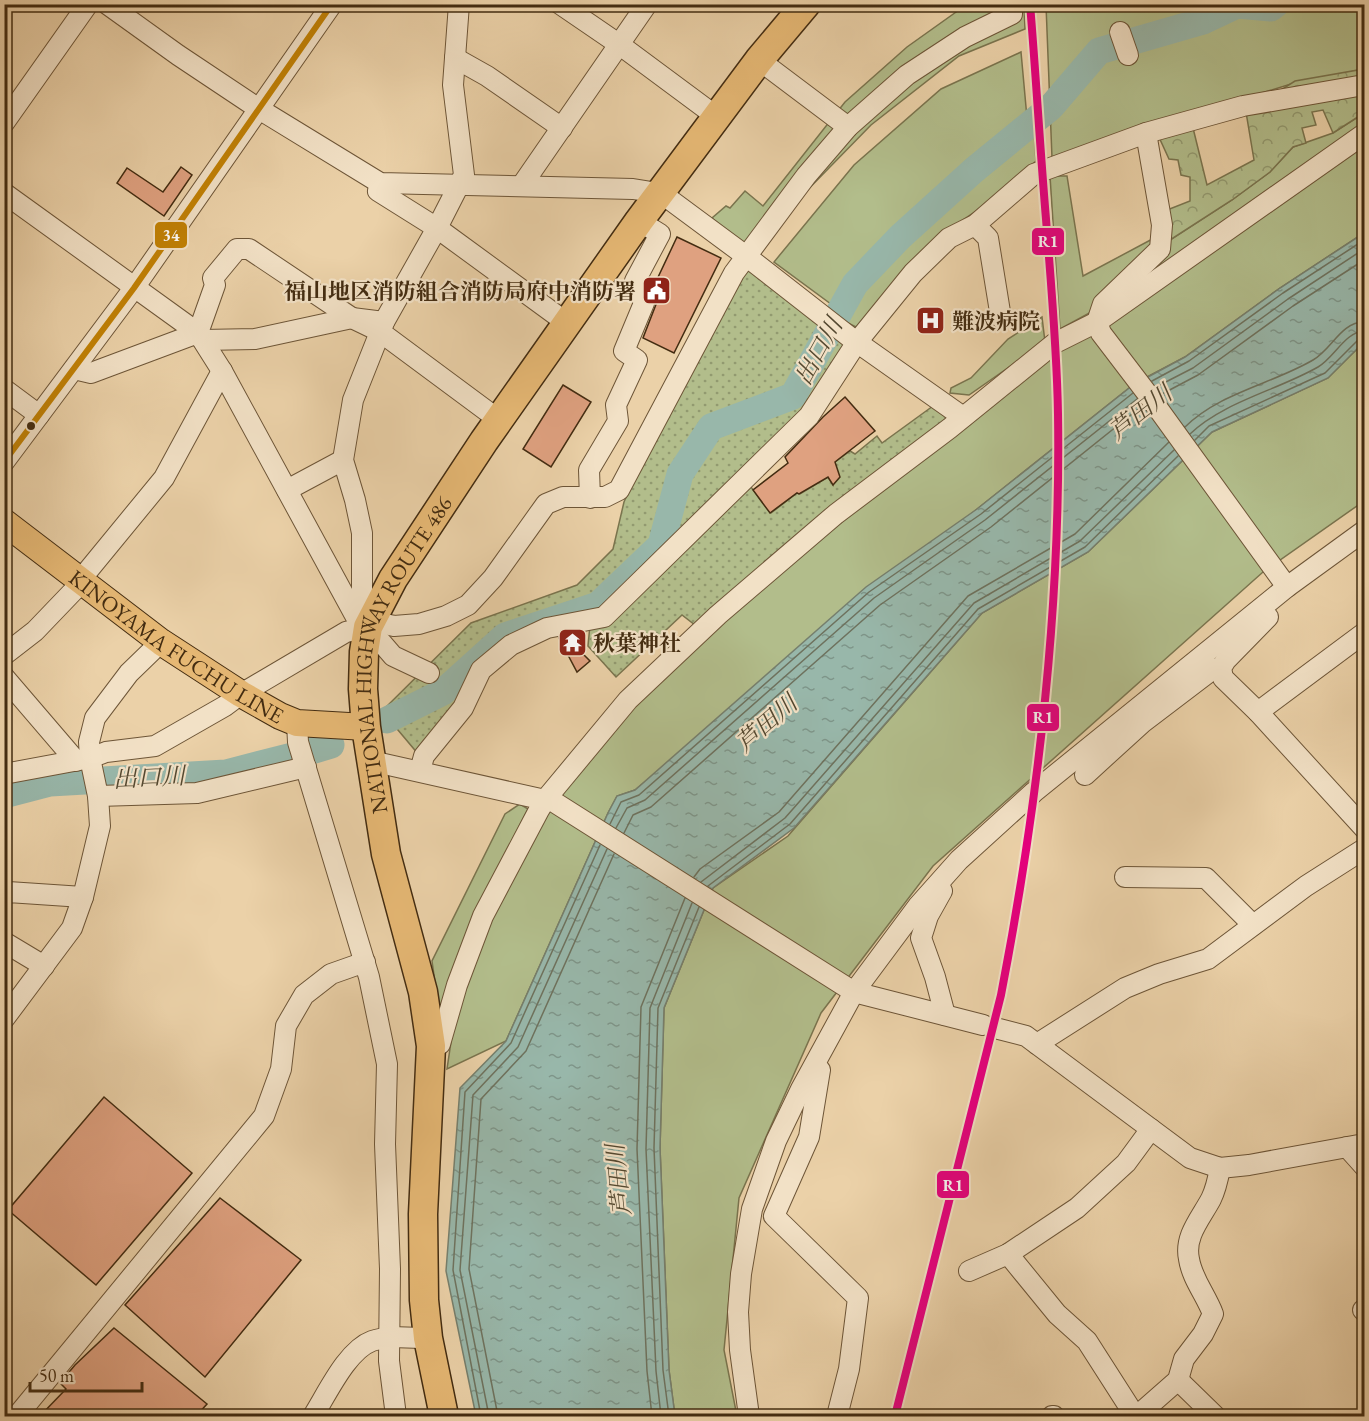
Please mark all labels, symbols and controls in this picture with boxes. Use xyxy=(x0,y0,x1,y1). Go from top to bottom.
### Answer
line badge: 34 xyxy=(154,221,188,249)
text: 34 xyxy=(163,225,180,246)
line badge: R1 xyxy=(1031,227,1065,256)
text: R1 xyxy=(1038,231,1058,252)
public building icon: 福山地区消防組合消防局府中消防署 xyxy=(641,275,673,307)
place label: 福山地区消防組合消防局府中消防署 xyxy=(284,277,636,306)
hospital icon: 難波病院 xyxy=(915,305,947,337)
place label: 難波病院 xyxy=(952,307,1040,336)
water label: 出口川 xyxy=(787,309,850,390)
water label: 芦田川 xyxy=(1102,376,1180,446)
unlabelled marker xyxy=(25,420,37,432)
street label: NATIONAL HIGHWAY ROUTE 486 xyxy=(348,490,459,816)
street label: KINOYAMA FUCHU LINE xyxy=(63,563,289,730)
temple icon: 秋葉神社 xyxy=(556,627,588,659)
place label: 秋葉神社 xyxy=(593,629,681,658)
water label: 芦田川 xyxy=(729,686,806,758)
line badge: R1 xyxy=(1026,703,1060,732)
text: R1 xyxy=(1033,707,1053,728)
water label: 出口川 xyxy=(112,759,189,794)
water label: 芦田川 xyxy=(599,1140,637,1217)
line badge: R1 xyxy=(936,1170,970,1199)
text: R1 xyxy=(943,1175,963,1196)
scale bar xyxy=(30,1355,142,1393)
text: 50 m xyxy=(39,1364,74,1387)

